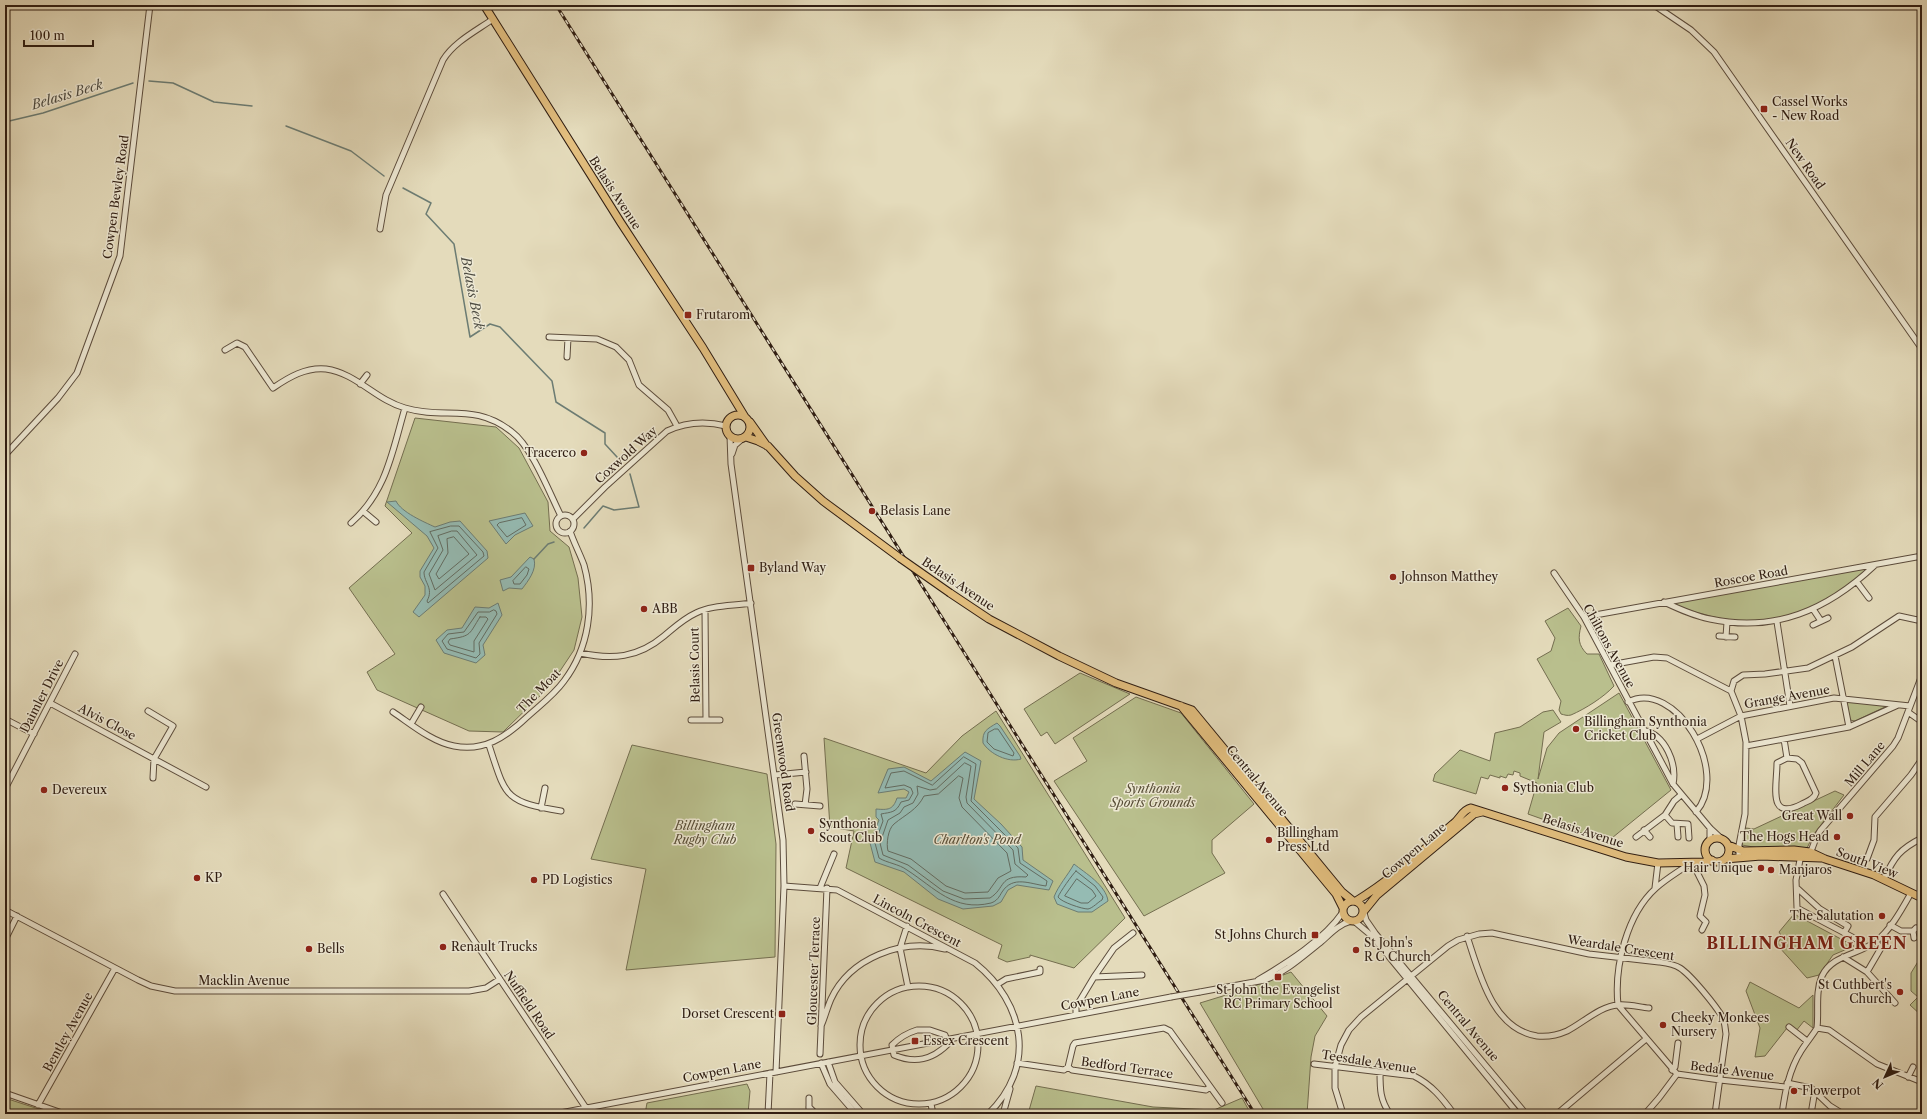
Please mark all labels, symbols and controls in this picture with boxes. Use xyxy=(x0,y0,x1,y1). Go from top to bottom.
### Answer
scale bar xyxy=(24,22,93,48)
text: 100 m xyxy=(30,28,65,43)
water label: Belasis Beck xyxy=(29,76,105,113)
place label: Cassel Works - New Road xyxy=(1772,94,1848,123)
marker: Cassel Works - New Road xyxy=(1759,104,1769,114)
street label: Cowpen Bewley Road xyxy=(99,133,132,260)
street label: New Road xyxy=(1782,135,1829,193)
street label: Belasis Avenue xyxy=(586,153,645,232)
water label: Belasis Beck xyxy=(458,254,488,331)
place label: Frutarom xyxy=(696,307,750,322)
marker: Frutarom xyxy=(683,310,693,320)
street label: Coxwold Way xyxy=(591,423,660,487)
place label: Tracerco xyxy=(525,445,576,460)
marker: Tracerco xyxy=(579,448,589,458)
place label: Belasis Lane xyxy=(880,503,951,518)
marker: Belasis Lane xyxy=(867,506,877,516)
street label: Belasis Avenue xyxy=(919,554,998,614)
place label: Byland Way xyxy=(759,560,826,575)
marker: Byland Way xyxy=(746,563,756,573)
street label: Roscoe Road xyxy=(1713,563,1790,590)
place label: Johnson Matthey xyxy=(1399,569,1499,584)
marker: Johnson Matthey xyxy=(1388,572,1398,582)
place label: ABB xyxy=(651,601,678,616)
street label: Chiltons Avenue xyxy=(1580,601,1639,691)
marker: ABB xyxy=(639,604,649,614)
street label: Belasis Court xyxy=(686,626,703,703)
street label: Daimler Drive xyxy=(17,656,67,735)
street label: The Moat xyxy=(514,665,564,716)
street label: Grange Avenue xyxy=(1743,682,1831,711)
street label: Alvis Close xyxy=(75,700,139,743)
street label: Greenwood Road xyxy=(769,712,798,813)
place label: Billingham Synthonia Cricket Club xyxy=(1584,714,1707,743)
marker: Billingham Synthonia Cricket Club xyxy=(1571,724,1581,734)
street label: Mill Lane xyxy=(1841,738,1888,789)
street label: Central Avenue xyxy=(1223,742,1292,819)
place label: Sythonia Club xyxy=(1513,780,1594,795)
park label: Synthonia Sports Grounds xyxy=(1109,781,1196,810)
place label: Devereux xyxy=(52,782,107,797)
marker: Sythonia Club xyxy=(1500,783,1510,793)
marker: Devereux xyxy=(39,785,49,795)
place label: Great Wall xyxy=(1782,808,1842,823)
street label: Belasis Avenue xyxy=(1541,810,1626,851)
marker: Great Wall xyxy=(1845,811,1855,821)
place label: Synthonia Scout Club xyxy=(819,816,882,845)
park label: Billingham Rugby Club xyxy=(673,818,737,847)
street label: Cowpen Lane xyxy=(1378,819,1449,882)
place label: Billingham Press Ltd xyxy=(1277,825,1339,854)
marker: Synthonia Scout Club xyxy=(806,826,816,836)
place label: The Hogs Head xyxy=(1740,829,1830,844)
park label: Charlton's Pond xyxy=(933,832,1022,847)
marker: The Hogs Head xyxy=(1832,832,1842,842)
marker: Billingham Press Ltd xyxy=(1264,835,1274,845)
street label: South View xyxy=(1834,844,1901,882)
place label: Hair Unique xyxy=(1683,860,1753,875)
place label: Manjaros xyxy=(1779,862,1832,877)
marker: Hair Unique xyxy=(1756,863,1766,873)
marker: Manjaros xyxy=(1766,865,1776,875)
place label: KP xyxy=(205,870,222,885)
place label: PD Logistics xyxy=(542,872,613,887)
marker: KP xyxy=(192,873,202,883)
marker: PD Logistics xyxy=(529,875,539,885)
street label: Lincoln Crescent xyxy=(871,891,965,950)
place label: The Salutation xyxy=(1790,908,1874,923)
marker: The Salutation xyxy=(1877,911,1887,921)
street label: Gloucester Terrace xyxy=(804,916,823,1026)
place label: St Johns Church xyxy=(1215,927,1307,942)
marker: St Johns Church xyxy=(1310,930,1320,940)
street label: Weardale Crescent xyxy=(1566,931,1676,963)
district label: BILLINGHAM GREEN xyxy=(1706,933,1908,953)
place label: St John's R C Church xyxy=(1364,935,1431,964)
place label: Renault Trucks xyxy=(451,939,538,954)
place label: Bells xyxy=(317,941,344,956)
marker: Renault Trucks xyxy=(438,942,448,952)
marker: Bells xyxy=(304,944,314,954)
marker: St John's R C Church xyxy=(1351,945,1361,955)
street label: Nuffield Road xyxy=(501,968,558,1042)
marker: St John the Evangelist RC Primary School xyxy=(1273,972,1283,982)
street label: Macklin Avenue xyxy=(198,973,290,988)
place label: St Cuthbert's Church xyxy=(1818,977,1892,1006)
place label: St John the Evangelist RC Primary School xyxy=(1216,982,1341,1011)
street label: Cowpen Lane xyxy=(1059,984,1141,1013)
street label: Central Avenue xyxy=(1434,987,1503,1064)
marker: St Cuthbert's Church xyxy=(1895,987,1905,997)
street label: Bentley Avenue xyxy=(40,989,96,1074)
place label: Dorset Crescent xyxy=(682,1006,775,1021)
marker: Dorset Crescent xyxy=(777,1009,787,1019)
place label: Cheeky Monkees Nursery xyxy=(1671,1010,1769,1039)
marker: Cheeky Monkees Nursery xyxy=(1658,1020,1668,1030)
place label: Essex Crescent xyxy=(923,1033,1010,1048)
marker: Essex Crescent xyxy=(910,1036,920,1046)
street label: Teesdale Avenue xyxy=(1321,1047,1418,1076)
street label: Bedford Terrace xyxy=(1080,1054,1174,1081)
street label: Cowpen Lane xyxy=(681,1056,763,1085)
north arrow xyxy=(1865,1057,1905,1097)
street label: Bedale Avenue xyxy=(1689,1058,1775,1083)
text: N xyxy=(1869,1075,1886,1092)
place label: Flowerpot xyxy=(1802,1083,1861,1098)
marker: Flowerpot xyxy=(1789,1086,1799,1096)

